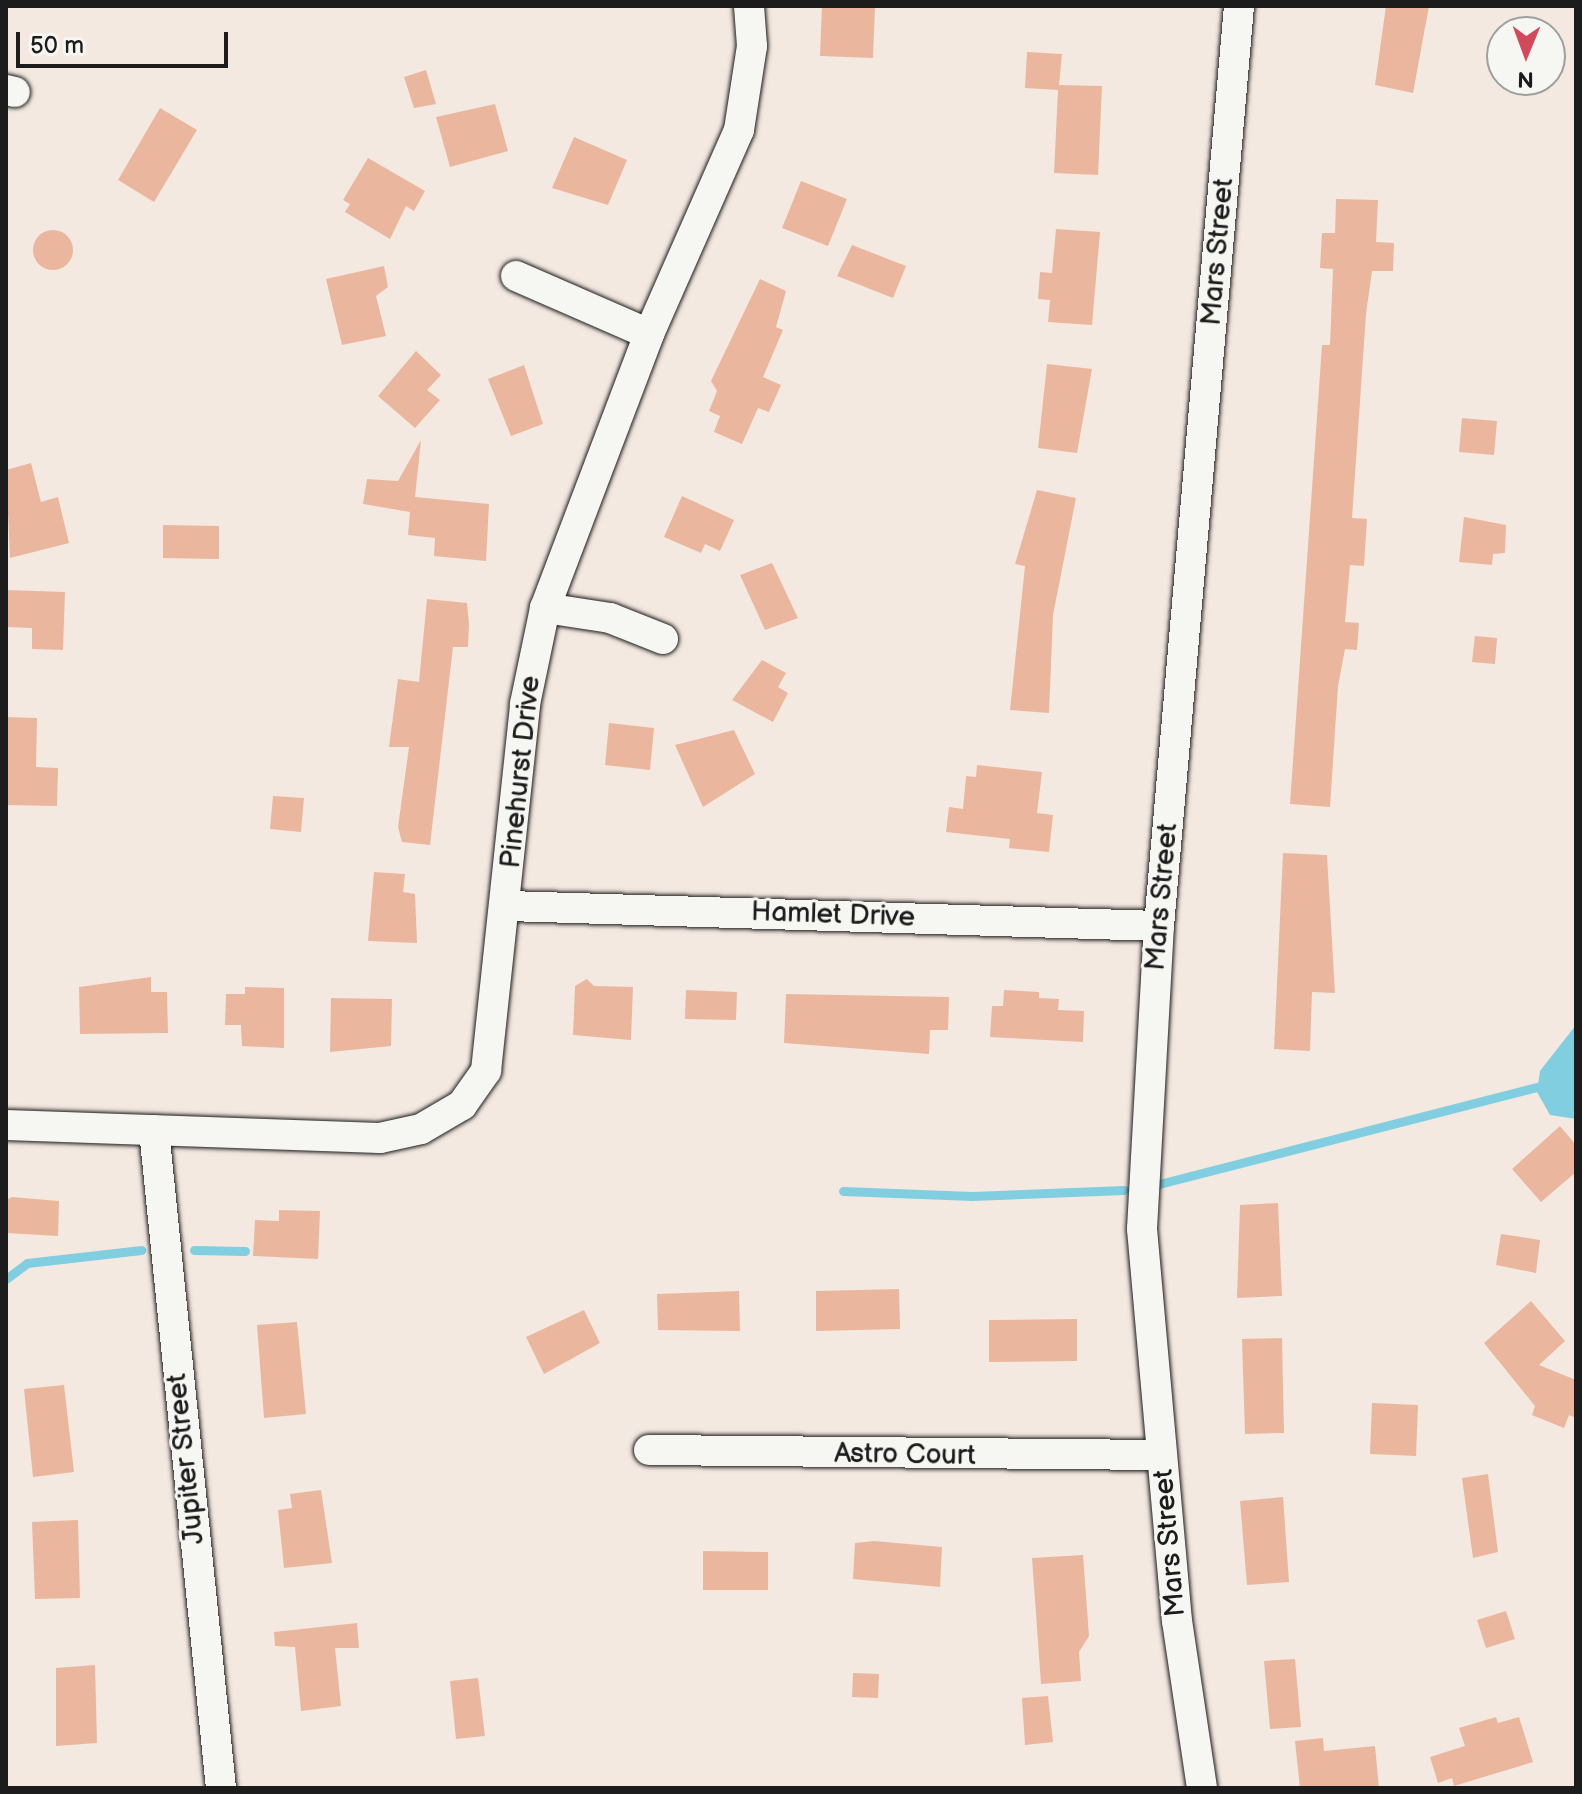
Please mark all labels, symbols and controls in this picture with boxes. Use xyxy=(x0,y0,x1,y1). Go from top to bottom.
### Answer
scale bar xyxy=(20,16,232,66)
north arrow xyxy=(1486,16,1566,96)
text: 50 m xyxy=(30,31,84,60)
text: N xyxy=(1517,65,1534,92)
street label: Mars Street xyxy=(1195,177,1241,327)
street label: Pinehurst Drive xyxy=(494,674,548,870)
street label: Mars Street xyxy=(1139,822,1185,972)
street label: Hamlet Drive xyxy=(750,895,916,935)
street label: Jupiter Street xyxy=(160,1372,212,1546)
street label: Astro Court xyxy=(834,1437,976,1473)
street label: Mars Street xyxy=(1147,1468,1193,1618)

